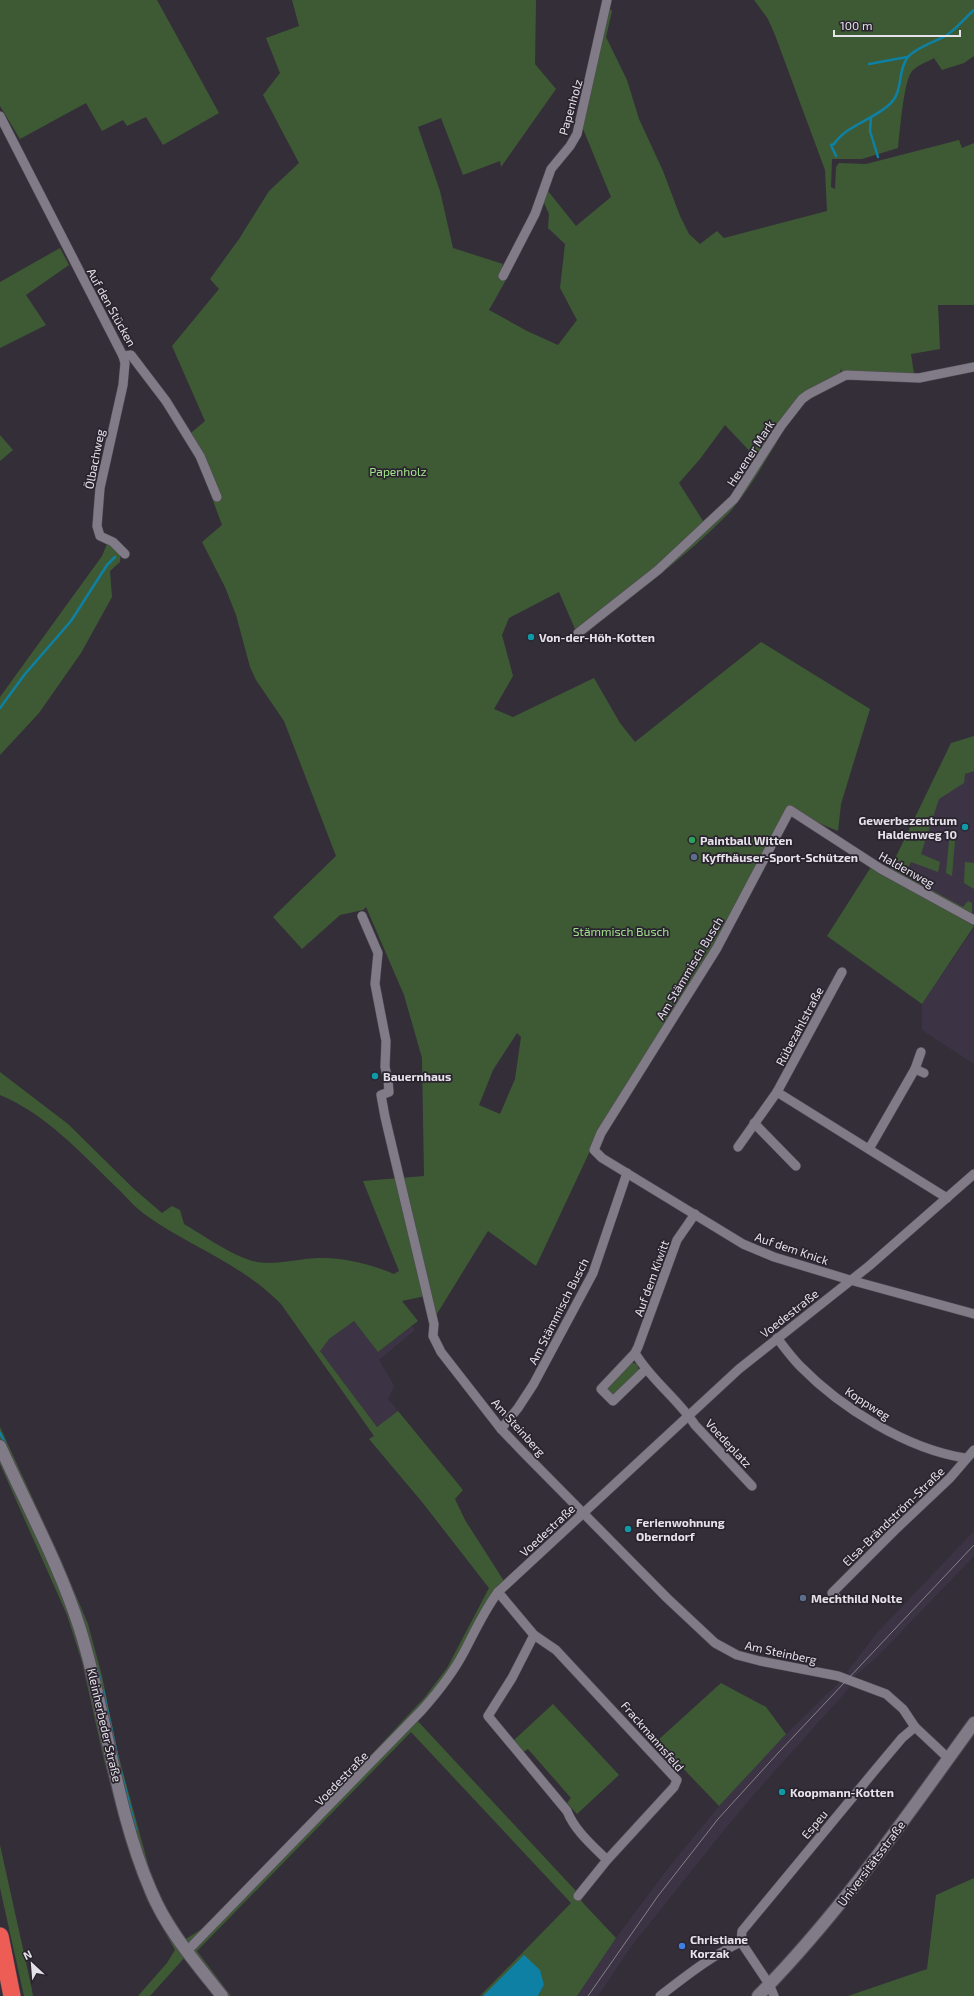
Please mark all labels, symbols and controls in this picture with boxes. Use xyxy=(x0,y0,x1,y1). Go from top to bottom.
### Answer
scale bar xyxy=(834,12,960,38)
text: 100 m xyxy=(840,18,872,32)
street label: Papenholz xyxy=(555,77,585,137)
street label: Auf den Stücken xyxy=(85,265,139,349)
street label: Hevener Mark xyxy=(723,417,777,489)
street label: Ölbachweg xyxy=(81,428,107,490)
park label: Papenholz xyxy=(369,464,427,478)
place label: Von-der-Höh-Kotten xyxy=(539,630,655,644)
marker: Von-der-Höh-Kotten xyxy=(526,632,536,642)
place label: Gewerbezentrum Haldenweg 10 xyxy=(859,813,957,841)
marker: Gewerbezentrum Haldenweg 10 xyxy=(960,822,970,832)
place label: Paintball Witten xyxy=(700,833,793,847)
marker: Paintball Witten xyxy=(687,835,697,845)
street label: Haldenweg xyxy=(877,848,938,890)
place label: Kyffhäuser-Sport-Schützen xyxy=(702,850,858,865)
marker: Kyffhäuser-Sport-Schützen xyxy=(689,852,699,862)
street label: Am Stämmisch Busch xyxy=(653,914,725,1022)
park label: Stämmisch Busch xyxy=(573,924,669,938)
street label: Rübezahlstraße xyxy=(772,984,826,1068)
place label: Bauernhaus xyxy=(383,1069,451,1083)
marker: Bauernhaus xyxy=(370,1071,380,1081)
street label: Auf dem Knick xyxy=(753,1229,831,1267)
street label: Auf dem Kiwitt xyxy=(631,1238,671,1318)
street label: Am Stämmisch Busch xyxy=(525,1256,591,1366)
street label: Voedestraße xyxy=(757,1286,821,1340)
street label: Koppweg xyxy=(843,1383,893,1423)
street label: Am Steinberg xyxy=(489,1395,549,1459)
street label: Voedeplatz xyxy=(703,1416,755,1470)
street label: Elsa-Brändström-Straße xyxy=(839,1464,947,1568)
street label: Voedestraße xyxy=(517,1501,577,1559)
place label: Ferienwohnung Oberndorf xyxy=(636,1515,725,1543)
marker: Ferienwohnung Oberndorf xyxy=(623,1524,633,1534)
place label: Mechthild Nolte xyxy=(811,1591,903,1605)
marker: Mechthild Nolte xyxy=(798,1593,808,1603)
street label: Am Steinberg xyxy=(744,1638,818,1667)
street label: Kleinherbeder Straße xyxy=(85,1667,125,1783)
street label: Frackmannsfeld xyxy=(619,1698,687,1774)
street label: Voedestraße xyxy=(312,1748,370,1808)
place label: Koopmann-Kotten xyxy=(790,1785,894,1799)
marker: Koopmann-Kotten xyxy=(777,1787,787,1797)
street label: Espeu xyxy=(798,1807,830,1841)
street label: Universitätsstraße xyxy=(834,1818,908,1908)
place label: Christiane Korzak xyxy=(690,1932,748,1960)
marker: Christiane Korzak xyxy=(677,1941,687,1951)
north arrow xyxy=(12,1944,52,1984)
text: N xyxy=(21,1947,34,1962)

